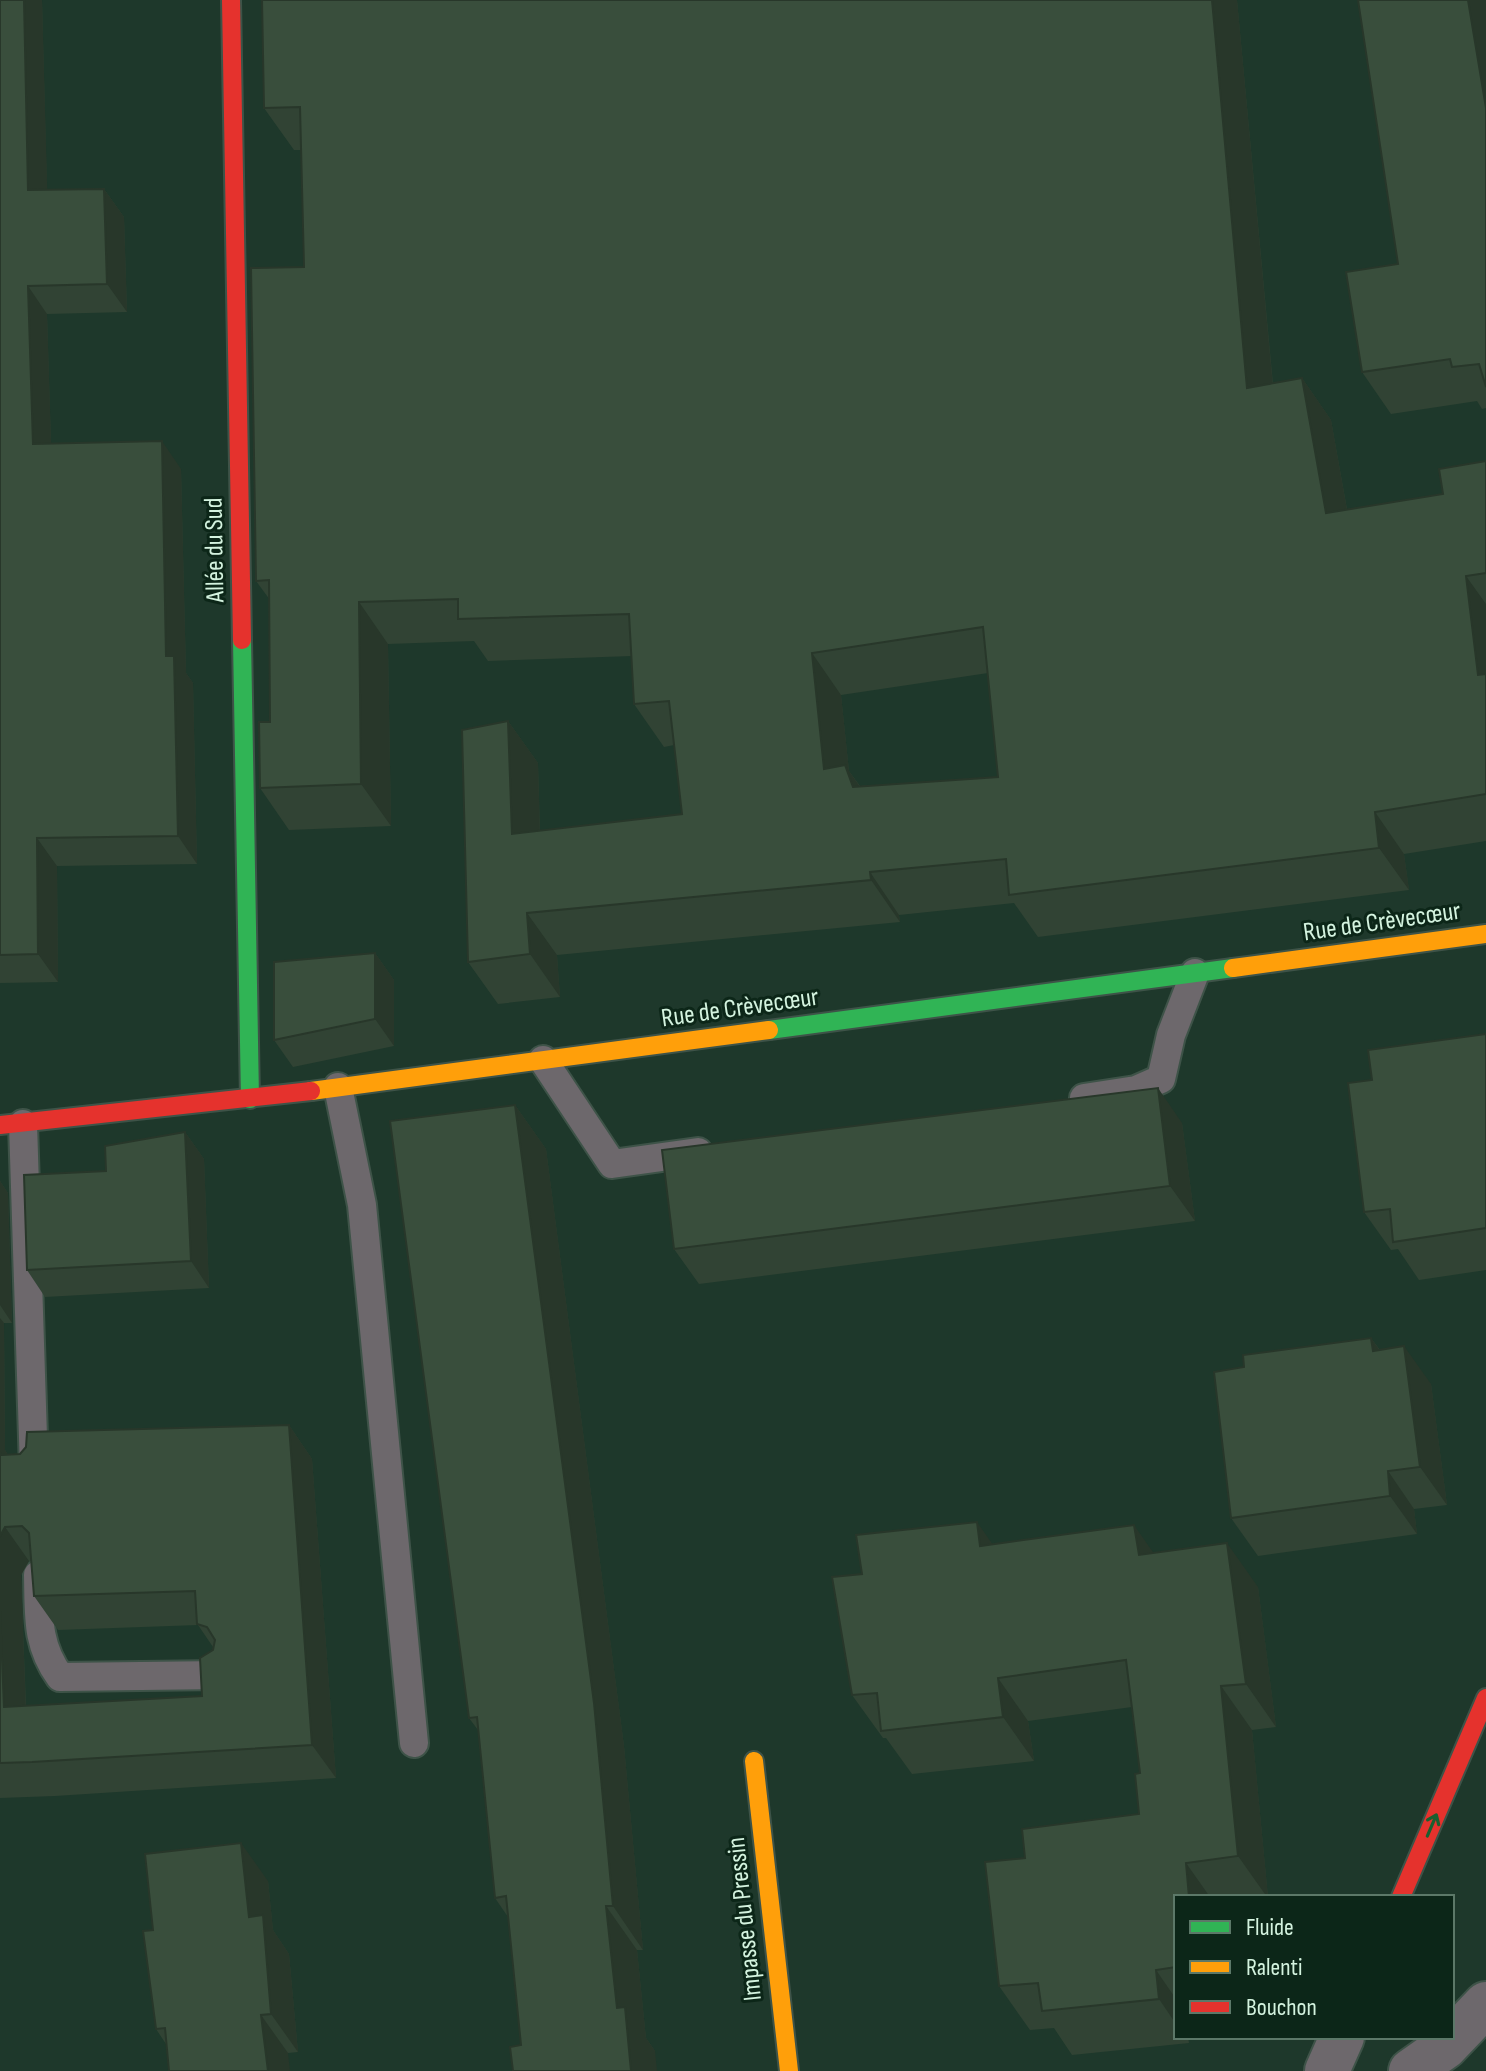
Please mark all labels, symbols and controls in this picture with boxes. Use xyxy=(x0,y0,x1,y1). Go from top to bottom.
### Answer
street label: Allée du Sud xyxy=(199,497,231,604)
street label: Rue de Crèvecœur xyxy=(1301,896,1463,948)
street label: Rue de Crèvecœur xyxy=(659,982,821,1034)
one-way arrow xyxy=(1425,1813,1440,1838)
street label: Impasse du Pressin xyxy=(721,1836,769,2002)
legend xyxy=(1174,1895,1454,2039)
text: Fluide xyxy=(1246,1913,1294,1942)
text: Ralenti xyxy=(1246,1953,1302,1982)
text: Bouchon xyxy=(1246,1993,1317,2022)

